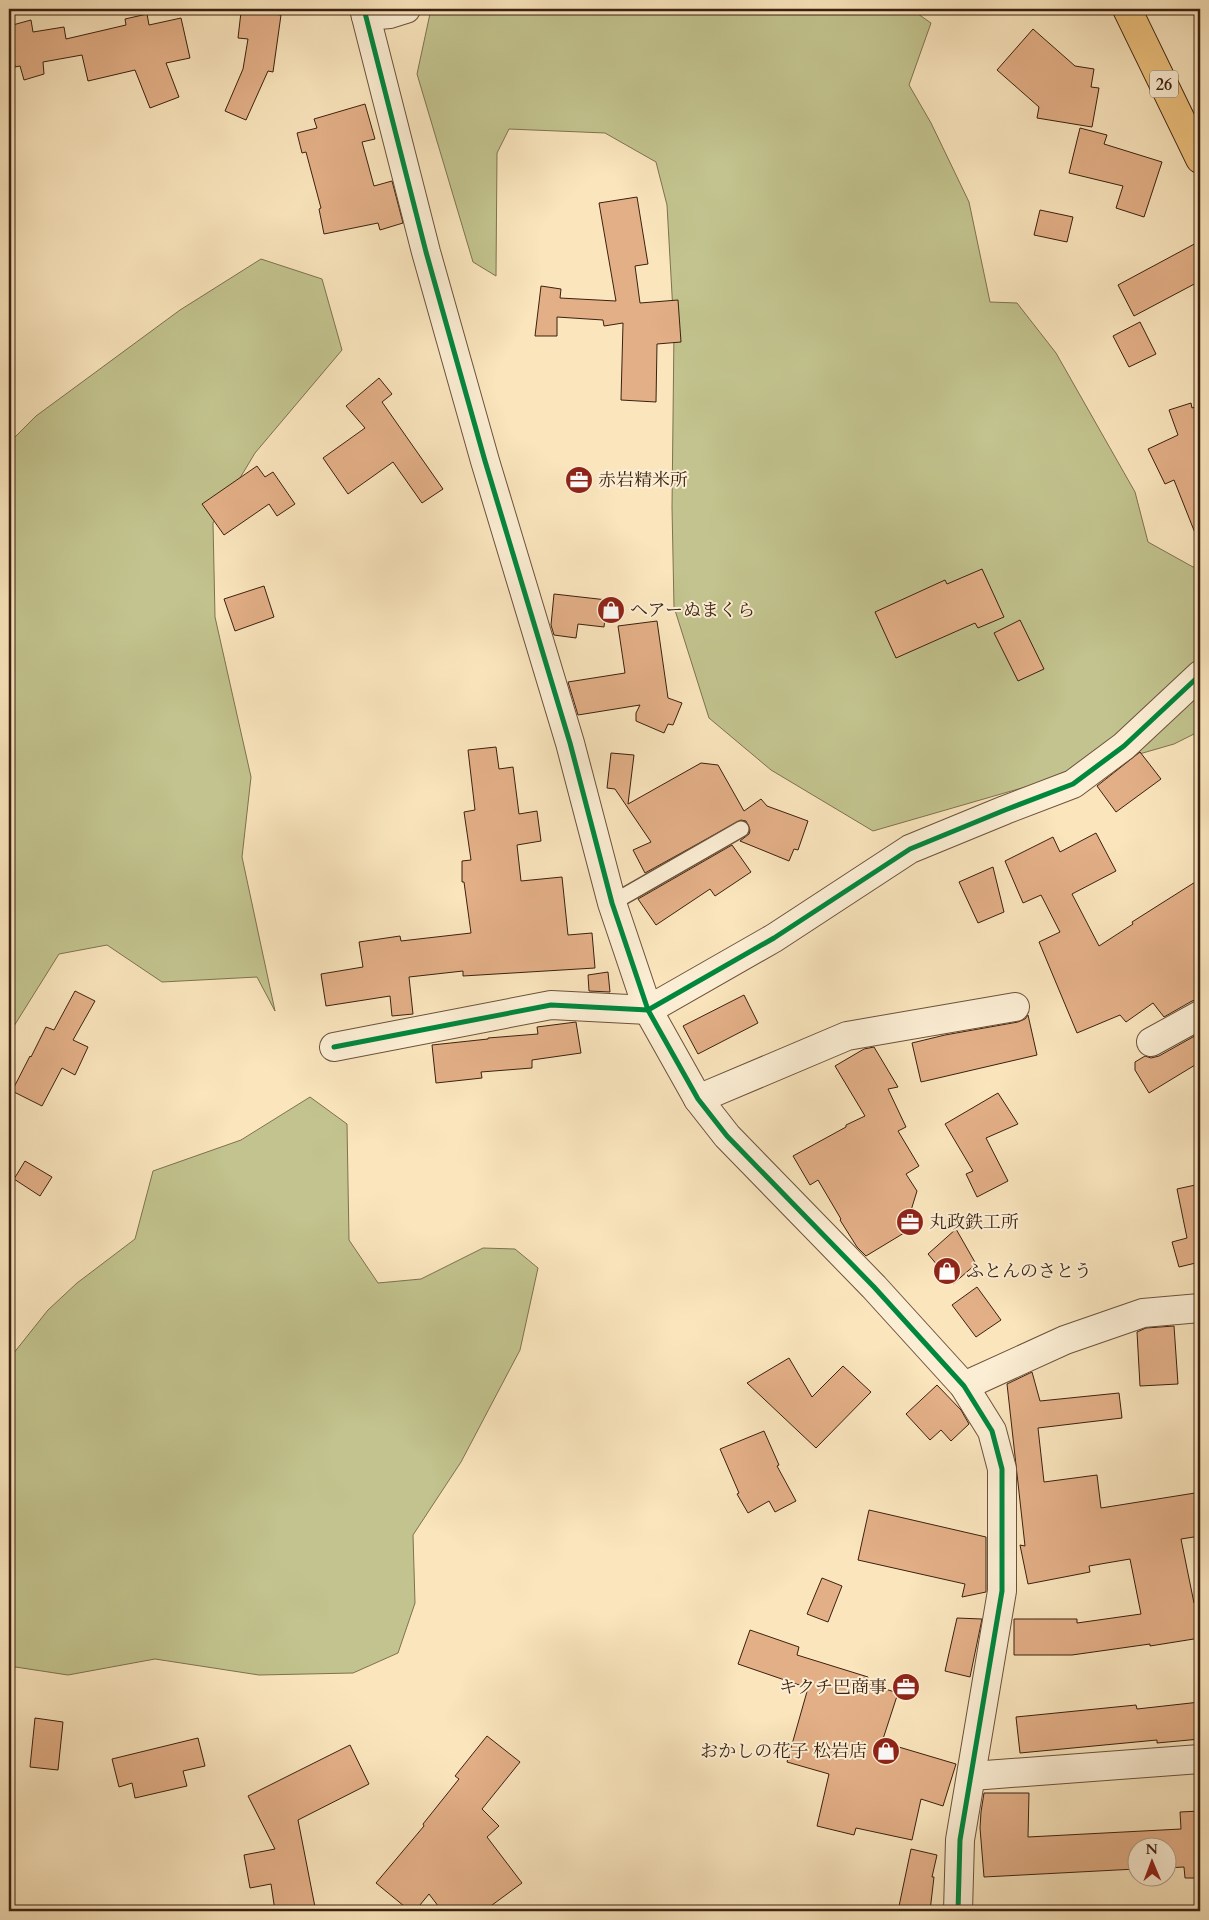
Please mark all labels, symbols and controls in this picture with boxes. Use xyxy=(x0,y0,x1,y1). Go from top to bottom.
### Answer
road number: 26 xyxy=(1150,70,1178,98)
office icon: 赤岩精米所 xyxy=(564,465,594,495)
place label: 赤岩精米所 xyxy=(598,468,688,493)
shop icon: ヘアーぬまくら xyxy=(596,595,626,625)
place label: ヘアーぬまくら xyxy=(630,598,755,623)
office icon: 丸政鉄工所 xyxy=(895,1207,925,1237)
place label: 丸政鉄工所 xyxy=(929,1210,1019,1235)
shop icon: ふとんのさとう xyxy=(932,1256,962,1286)
place label: ふとんのさとう xyxy=(966,1259,1092,1284)
office icon: キクチ巴商事 xyxy=(891,1672,921,1702)
place label: キクチ巴商事 xyxy=(779,1675,887,1700)
shop icon: おかしの花子 松岩店 xyxy=(871,1736,901,1766)
place label: おかしの花子 松岩店 xyxy=(700,1739,867,1764)
north arrow xyxy=(1126,1838,1176,1888)
text: N xyxy=(1146,1840,1158,1859)

